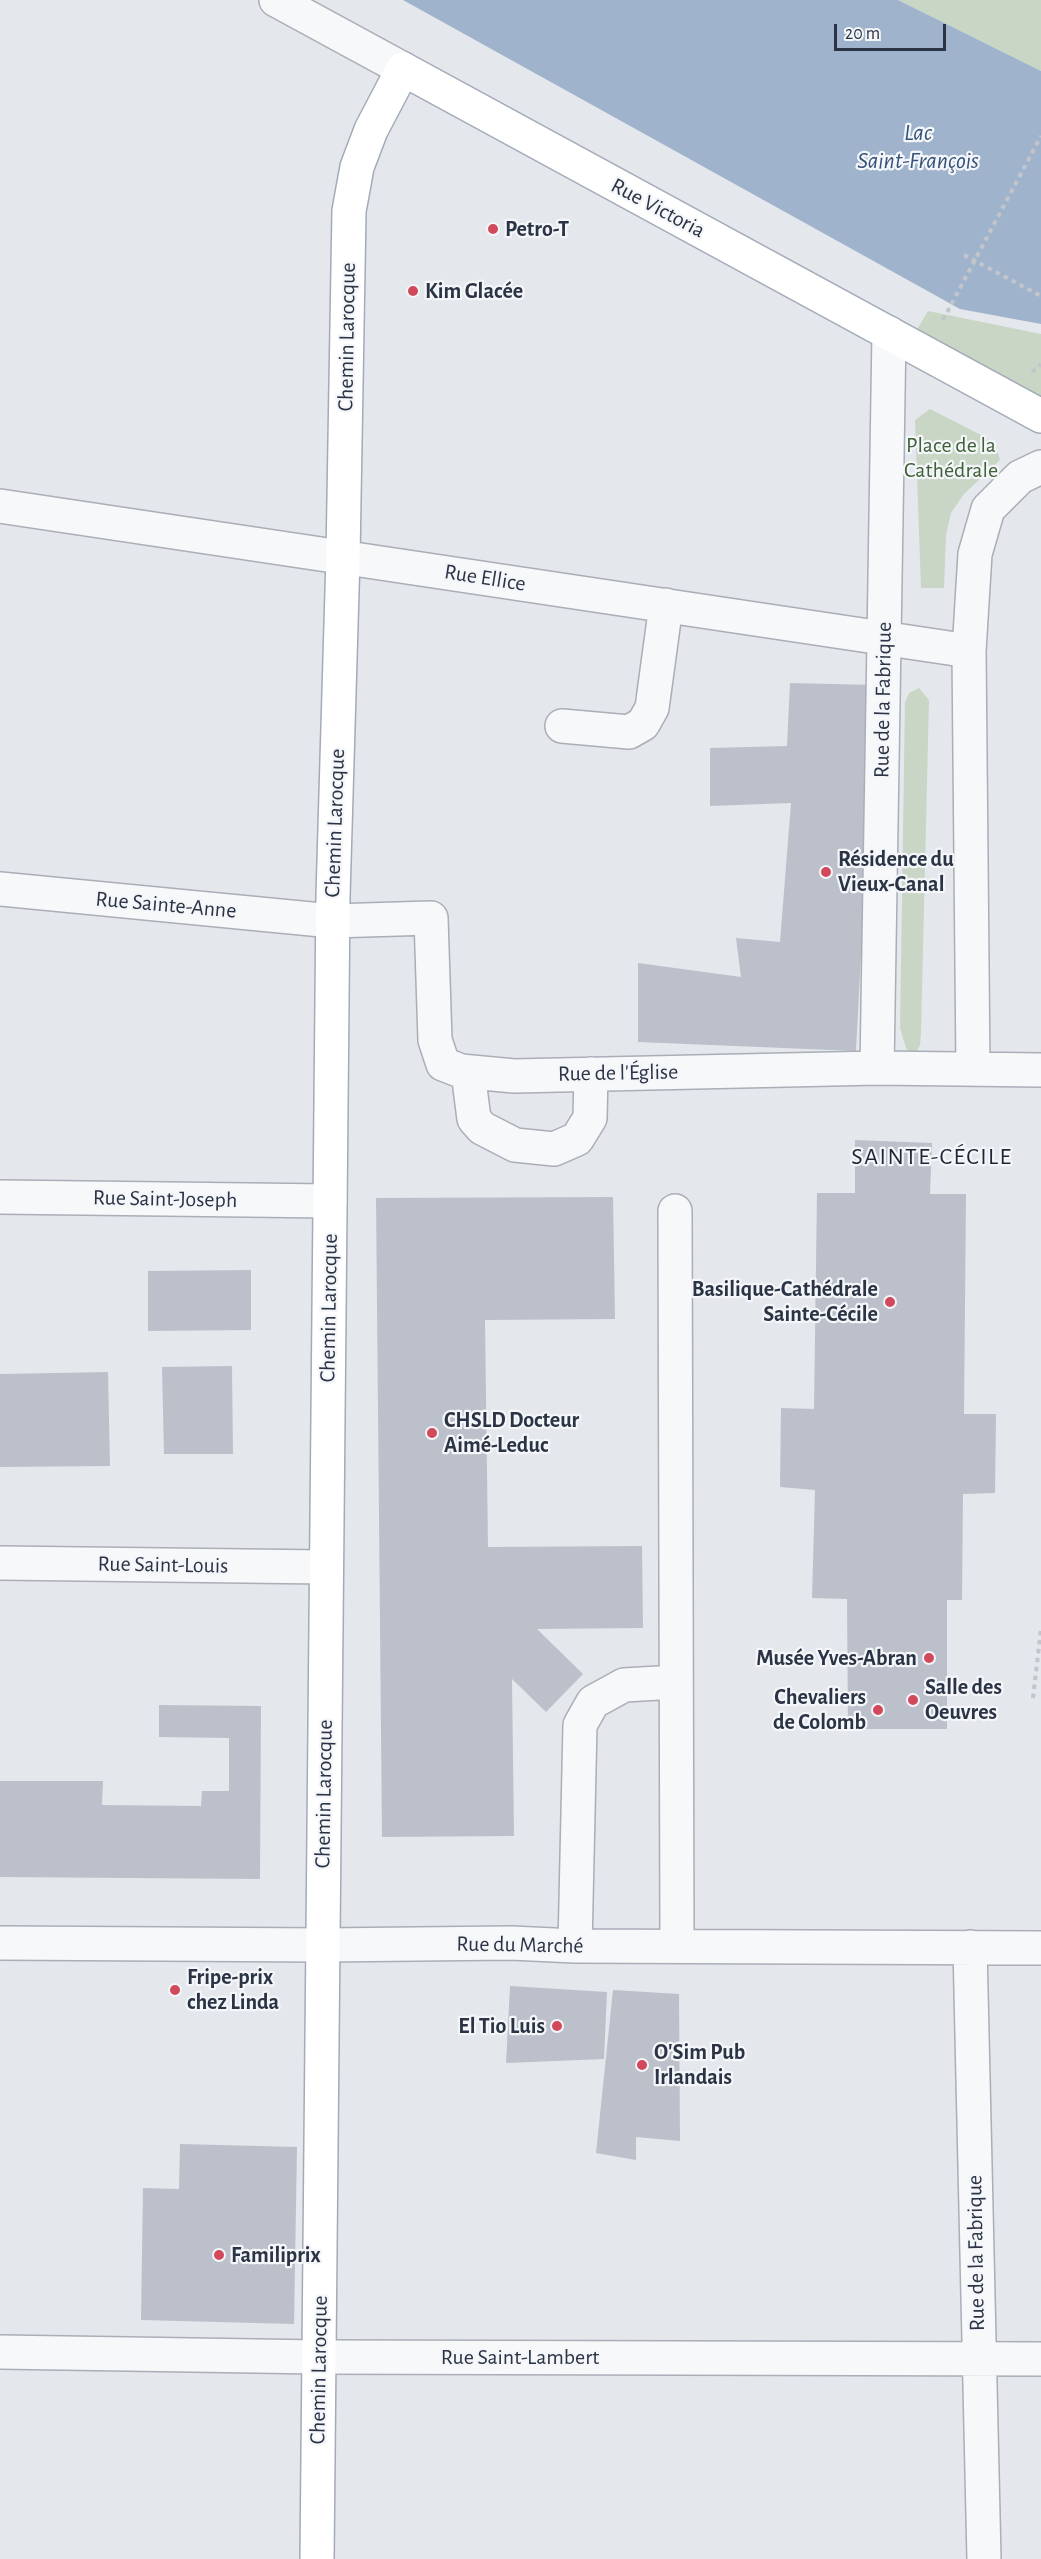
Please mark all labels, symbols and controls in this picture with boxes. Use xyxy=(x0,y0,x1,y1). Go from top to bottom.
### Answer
scale bar xyxy=(837,12,950,50)
text: 20 m xyxy=(845,25,880,43)
water label: Lac Saint-François xyxy=(857,119,979,175)
street label: Rue Victoria xyxy=(606,172,710,244)
place label: Petro-T xyxy=(505,216,569,242)
marker: Petro-T xyxy=(486,222,500,236)
street label: Chemin Larocque xyxy=(333,262,361,412)
place label: Kim Glacée xyxy=(425,278,523,304)
marker: Kim Glacée xyxy=(406,284,420,298)
park label: Place de la Cathédrale xyxy=(904,432,998,484)
street label: Rue Ellice xyxy=(442,559,528,597)
street label: Rue de la Fabrique xyxy=(868,622,898,778)
street label: Chemin Larocque xyxy=(319,748,351,898)
place label: Résidence du Vieux-Canal xyxy=(838,846,954,897)
marker: Résidence du Vieux-Canal xyxy=(819,865,833,879)
street label: Rue Sainte-Anne xyxy=(95,886,237,924)
street label: Rue de l'Église xyxy=(558,1059,678,1087)
district label: SAINTE-CÉCILE xyxy=(851,1143,1013,1171)
street label: Rue Saint-Joseph xyxy=(93,1185,237,1213)
street label: Chemin Larocque xyxy=(315,1233,343,1383)
place label: Basilique-Cathédrale Sainte-Cécile xyxy=(692,1276,878,1328)
marker: Basilique-Cathédrale Sainte-Cécile xyxy=(883,1295,897,1309)
place label: CHSLD Docteur Aimé-Leduc xyxy=(444,1407,579,1458)
marker: CHSLD Docteur Aimé-Leduc xyxy=(425,1426,439,1440)
street label: Rue Saint-Louis xyxy=(97,1551,229,1579)
place label: Musée Yves-Abran xyxy=(756,1645,917,1671)
marker: Musée Yves-Abran xyxy=(922,1651,936,1665)
place label: Salle des Oeuvres xyxy=(925,1674,1002,1726)
place label: Chevaliers de Colomb xyxy=(773,1684,866,1736)
marker: Salle des Oeuvres xyxy=(906,1693,920,1707)
marker: Chevaliers de Colomb xyxy=(871,1703,885,1717)
street label: Chemin Larocque xyxy=(310,1719,338,1869)
street label: Rue du Marché xyxy=(456,1931,584,1959)
place label: Fripe-prix chez Linda xyxy=(187,1964,279,2016)
marker: Fripe-prix chez Linda xyxy=(168,1983,182,1997)
place label: El Tio Luis xyxy=(458,2013,545,2039)
marker: El Tio Luis xyxy=(550,2019,564,2033)
place label: O'Sim Pub Irlandais xyxy=(654,2039,745,2090)
marker: O'Sim Pub Irlandais xyxy=(635,2058,649,2072)
street label: Rue de la Fabrique xyxy=(961,2175,991,2331)
place label: Familiprix xyxy=(231,2242,321,2268)
marker: Familiprix xyxy=(212,2248,226,2262)
street label: Chemin Larocque xyxy=(305,2295,333,2445)
street label: Rue Saint-Lambert xyxy=(441,2344,599,2370)

